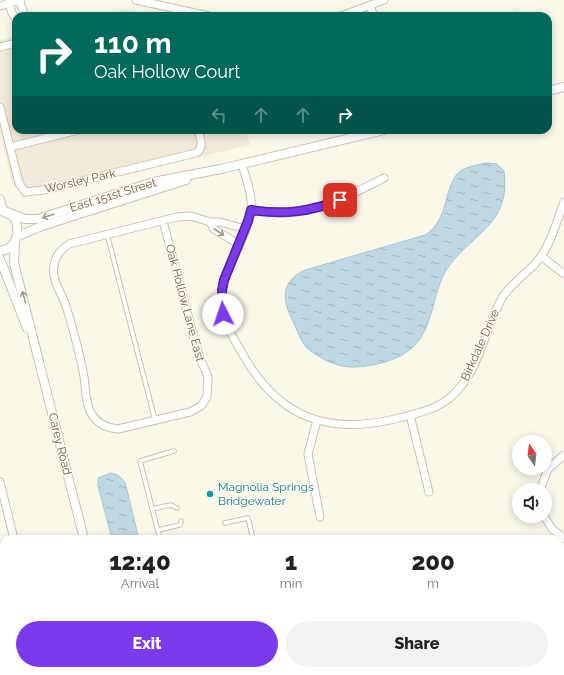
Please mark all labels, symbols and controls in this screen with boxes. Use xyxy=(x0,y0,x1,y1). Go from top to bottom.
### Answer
text: 110 m xyxy=(94,27,172,60)
icon: right xyxy=(28,28,80,80)
text: Oak Hollow Court xyxy=(94,61,240,82)
icon: left xyxy=(208,104,230,126)
icon: ahead xyxy=(250,104,272,126)
icon: ahead xyxy=(292,104,314,126)
icon: right xyxy=(334,104,356,126)
street label: Worsley Park xyxy=(43,166,118,196)
street label: East 151st Street xyxy=(68,175,158,215)
pin xyxy=(323,183,357,217)
icon: arrive xyxy=(329,189,351,211)
one-way arrow xyxy=(43,212,55,220)
one-way arrow xyxy=(213,229,225,237)
street label: Oak Hollow Lane East xyxy=(163,243,207,363)
one-way arrow xyxy=(19,291,27,304)
position arrow xyxy=(202,293,244,335)
street label: Birkdale Drive xyxy=(458,307,502,383)
street label: Carey Road xyxy=(46,411,74,477)
north arrow xyxy=(512,435,552,475)
map controls xyxy=(512,435,552,523)
place label: Magnolia Springs Bridgewater xyxy=(218,480,314,508)
button: sound xyxy=(512,483,552,523)
marker: Magnolia Springs Bridgewater xyxy=(205,489,215,499)
text: 12:40 xyxy=(109,547,171,576)
text: 1 xyxy=(285,547,297,576)
text: 200 xyxy=(411,547,455,576)
text: Arrival xyxy=(121,576,159,591)
text: min xyxy=(280,576,302,591)
text: m xyxy=(427,576,439,591)
button: Exit xyxy=(16,621,278,667)
button: Share xyxy=(286,621,548,667)

